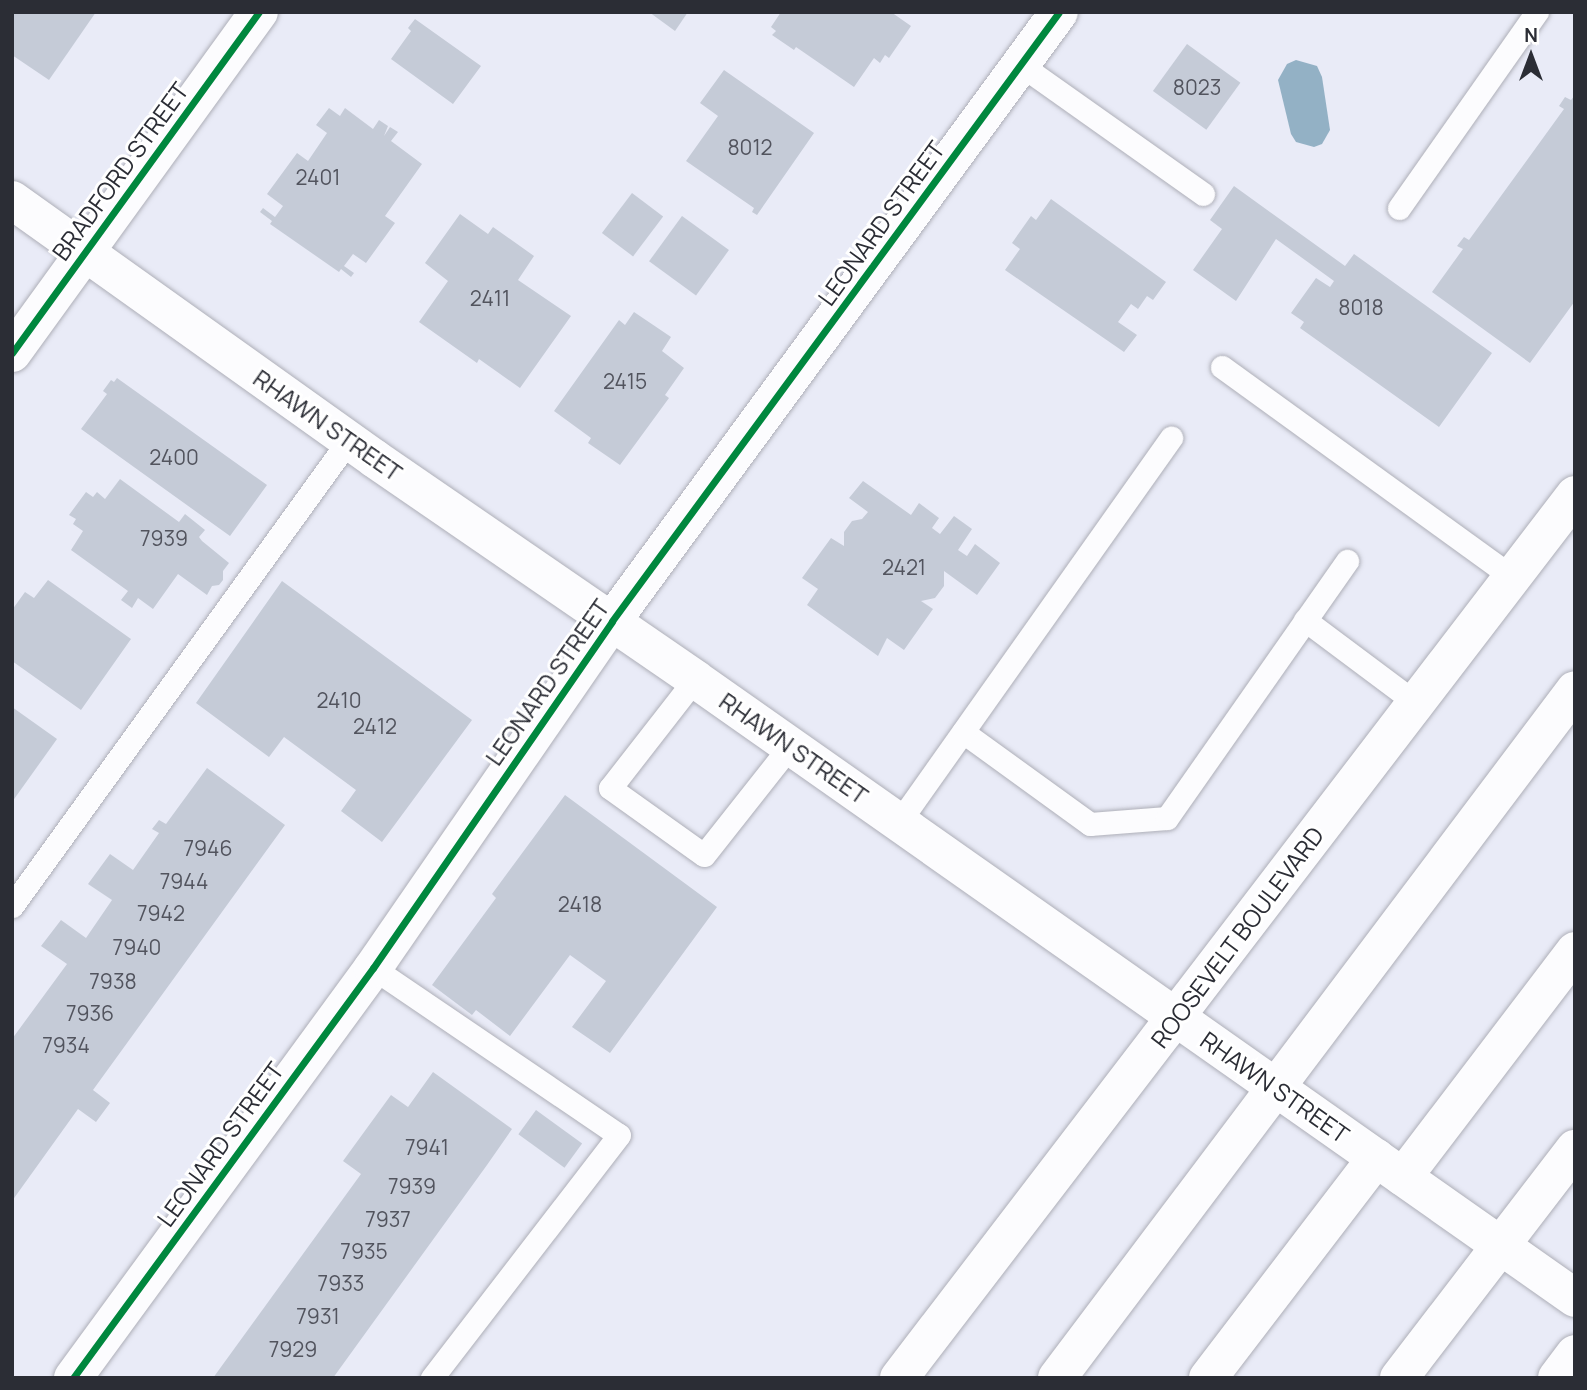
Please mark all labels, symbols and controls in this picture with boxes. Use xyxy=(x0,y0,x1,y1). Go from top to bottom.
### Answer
north arrow xyxy=(1496,21,1566,91)
text: N xyxy=(1524,22,1538,48)
house number: 8023 xyxy=(1173,74,1221,100)
street label: BRADFORD STREET xyxy=(46,77,194,265)
house number: 8012 xyxy=(727,134,773,160)
street label: LEONARD STREET xyxy=(812,135,950,311)
house number: 2401 xyxy=(296,164,340,190)
house number: 2411 xyxy=(470,285,510,311)
house number: 8018 xyxy=(1338,294,1384,320)
street label: RHAWN STREET xyxy=(248,363,408,487)
house number: 2415 xyxy=(603,368,647,394)
house number: 2400 xyxy=(149,444,199,470)
house number: 7939 xyxy=(140,525,188,551)
house number: 2421 xyxy=(882,554,926,580)
street label: LEONARD STREET xyxy=(479,593,615,771)
street label: RHAWN STREET xyxy=(714,686,874,810)
house number: 2410 xyxy=(317,687,361,713)
house number: 2412 xyxy=(353,713,397,739)
street label: ROOSEVELT BOULEVARD xyxy=(1144,821,1330,1053)
house number: 7946 xyxy=(184,835,232,861)
house number: 7944 xyxy=(160,868,208,894)
house number: 2418 xyxy=(558,891,602,917)
house number: 7942 xyxy=(137,900,185,926)
house number: 7940 xyxy=(113,934,161,960)
house number: 7938 xyxy=(89,968,137,994)
house number: 7936 xyxy=(66,1000,114,1026)
street label: RHAWN STREET xyxy=(1195,1025,1355,1149)
house number: 7934 xyxy=(42,1032,90,1058)
street label: LEONARD STREET xyxy=(151,1056,289,1232)
house number: 7941 xyxy=(405,1134,449,1160)
house number: 7939 xyxy=(388,1173,436,1199)
house number: 7937 xyxy=(365,1206,411,1232)
house number: 7935 xyxy=(340,1238,388,1264)
house number: 7933 xyxy=(318,1270,364,1296)
house number: 7931 xyxy=(296,1303,340,1329)
house number: 7929 xyxy=(269,1336,317,1362)

